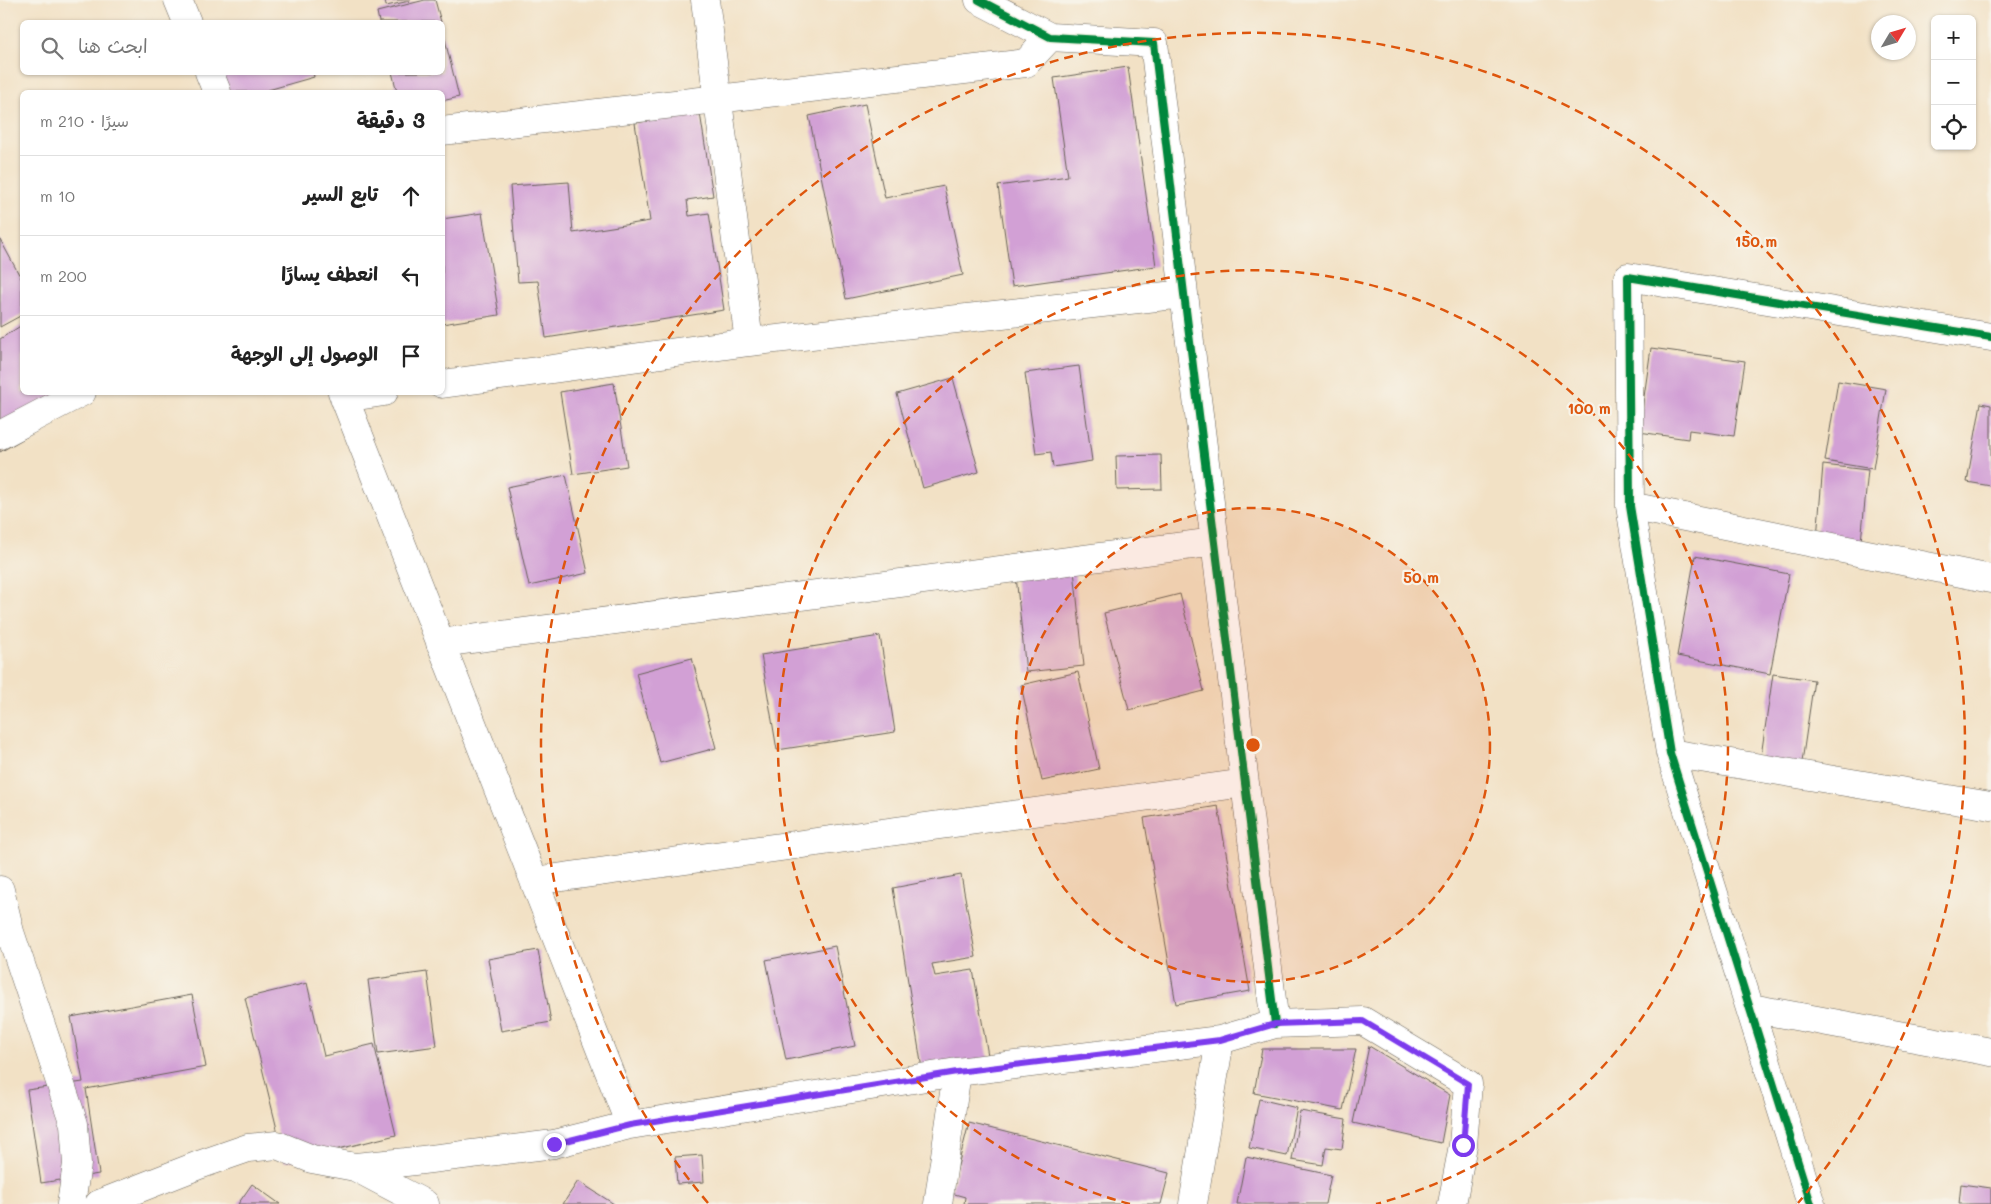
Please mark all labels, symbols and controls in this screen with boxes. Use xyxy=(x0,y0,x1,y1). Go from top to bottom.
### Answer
north arrow xyxy=(1871,15,1916,60)
map controls xyxy=(1931,15,1976,150)
button: + xyxy=(1931,15,1976,60)
search box xyxy=(20,20,445,75)
text: ابحث هنا xyxy=(78,33,148,58)
icon: search xyxy=(38,34,66,62)
button: − xyxy=(1931,60,1976,105)
button: locate xyxy=(1931,105,1976,150)
text: 3 دقيقة xyxy=(356,106,425,133)
text: سيرًا · 210 m xyxy=(40,110,129,131)
text: تابع السير xyxy=(303,181,378,206)
icon: ahead xyxy=(397,182,425,210)
text: 10 m xyxy=(40,185,75,206)
text: 150 m xyxy=(1735,231,1777,251)
text: انعطف يسارًا xyxy=(281,261,378,286)
icon: left xyxy=(397,262,425,290)
text: 200 m xyxy=(40,265,87,286)
text: الوصول إلى الوجهة xyxy=(231,341,378,366)
icon: arrive xyxy=(397,342,425,370)
text: 100 m xyxy=(1567,398,1611,418)
text: 50 m xyxy=(1403,567,1439,587)
centre of rings xyxy=(1244,736,1262,754)
route end xyxy=(543,1133,566,1156)
route start xyxy=(1452,1134,1475,1157)

